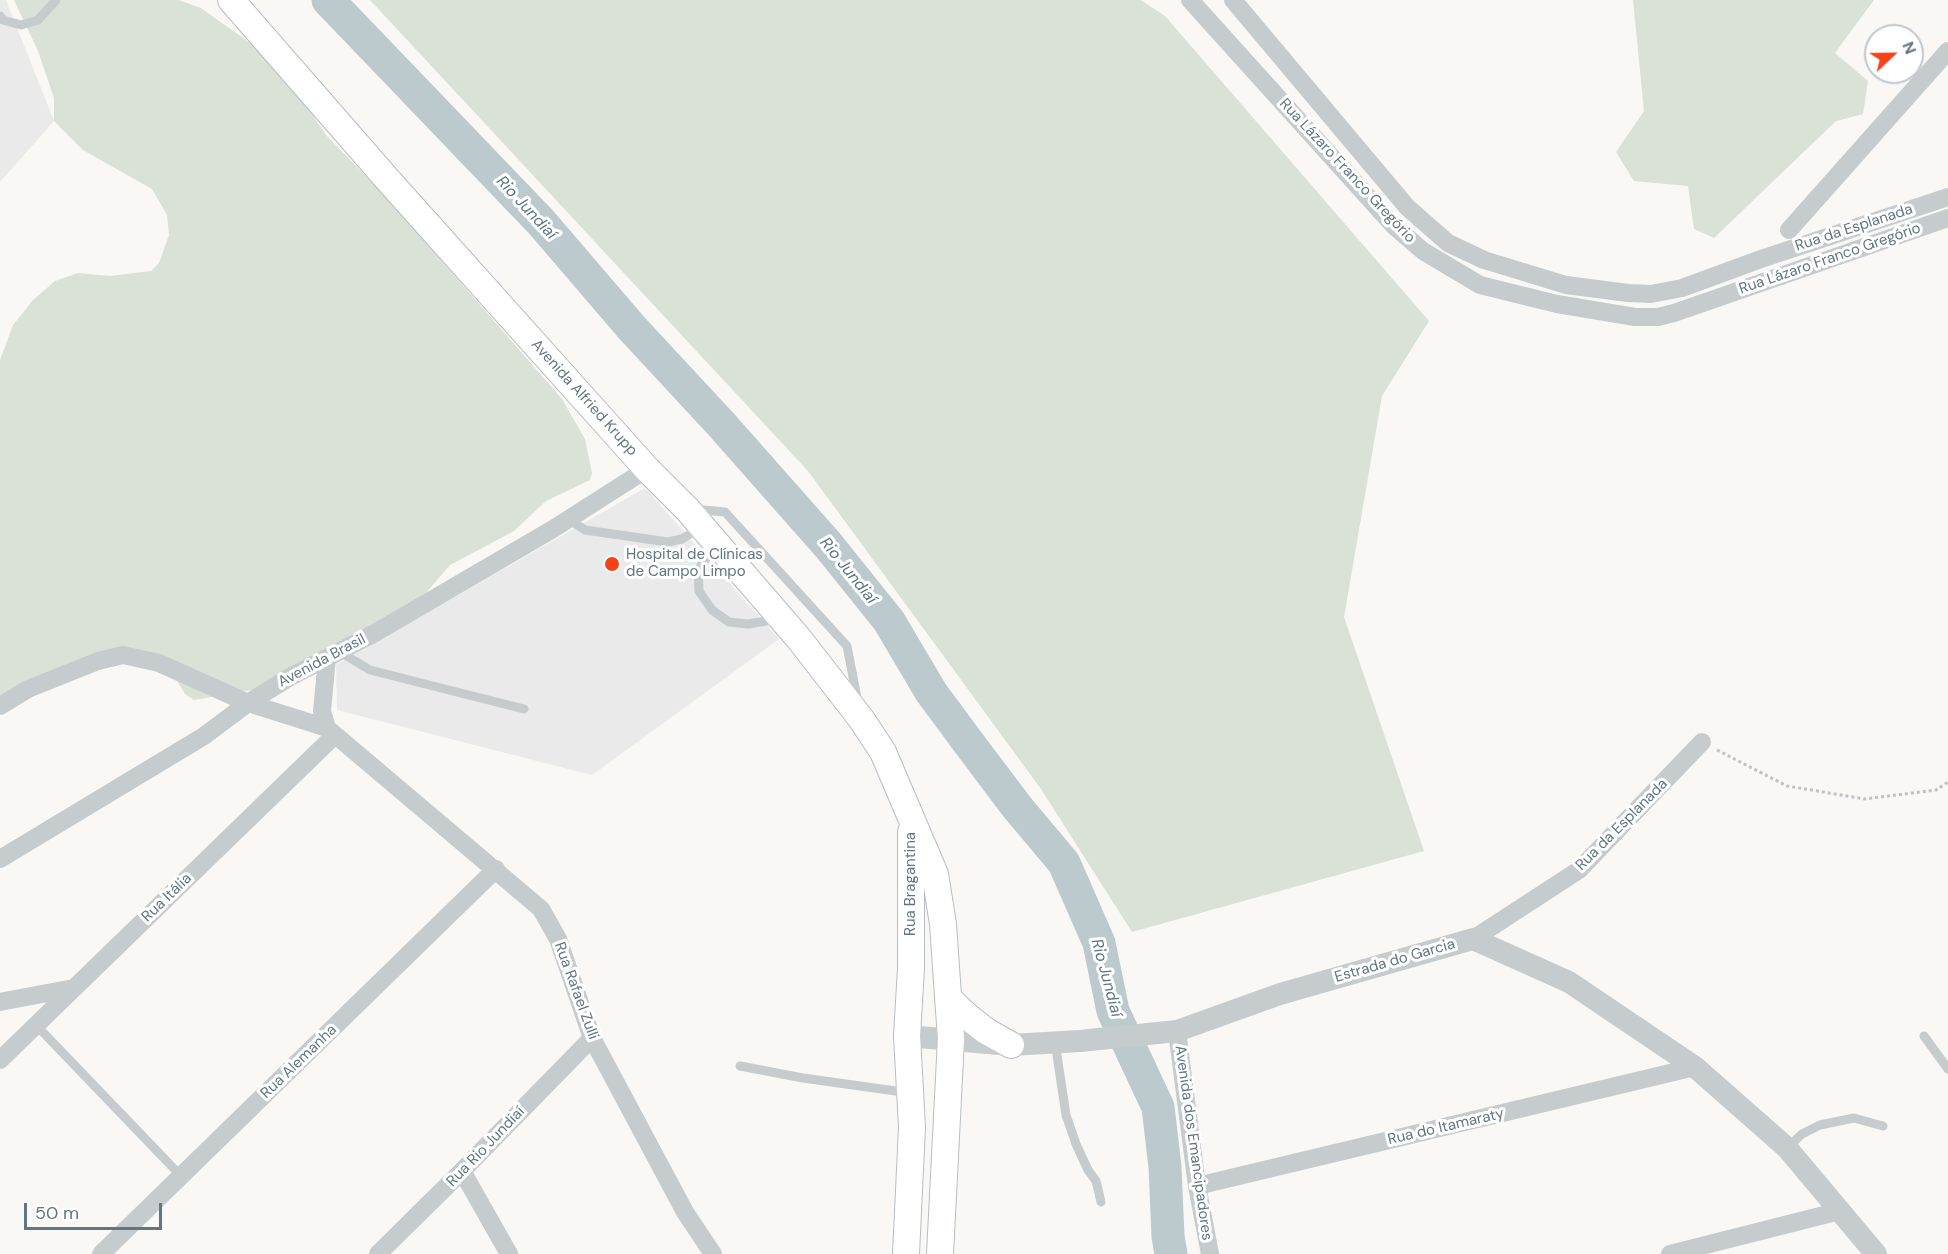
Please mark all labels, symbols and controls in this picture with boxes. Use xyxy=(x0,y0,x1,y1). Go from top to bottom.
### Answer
north arrow xyxy=(1864,24,1924,84)
text: N xyxy=(1897,38,1921,57)
street label: Rua Lázaro Franco Gregório xyxy=(1275,95,1419,247)
water label: Rio Jundiaí xyxy=(492,172,560,244)
street label: Rua da Esplanada xyxy=(1793,201,1915,255)
street label: Rua Lázaro Franco Gregório xyxy=(1737,219,1923,299)
street label: Avenida Alfried Krupp xyxy=(527,336,641,460)
water label: Rio Jundiaí xyxy=(815,534,881,608)
place label: Hospital de Clínicas de Campo Limpo xyxy=(626,546,763,581)
marker: Hospital de Clínicas de Campo Limpo xyxy=(603,555,621,573)
street label: Avenida Brasil xyxy=(275,630,369,692)
street label: Rua da Esplanada xyxy=(1572,775,1672,875)
street label: Rua Bragantina xyxy=(902,832,920,936)
street label: Rua Itália xyxy=(138,870,196,926)
street label: Estrada do Garcia xyxy=(1333,935,1457,987)
water label: Rio Jundiaí xyxy=(1086,937,1126,1019)
street label: Rua Rafael Zulli xyxy=(550,940,602,1042)
street label: Rua Alemanha xyxy=(257,1021,341,1103)
street label: Avenida dos Emancipadores xyxy=(1170,1044,1216,1242)
street label: Rua Rio Jundiaí xyxy=(443,1103,529,1191)
street label: Rua do Itamaraty xyxy=(1386,1105,1506,1149)
scale bar xyxy=(27,1191,165,1229)
text: 50 m xyxy=(35,1201,79,1225)

